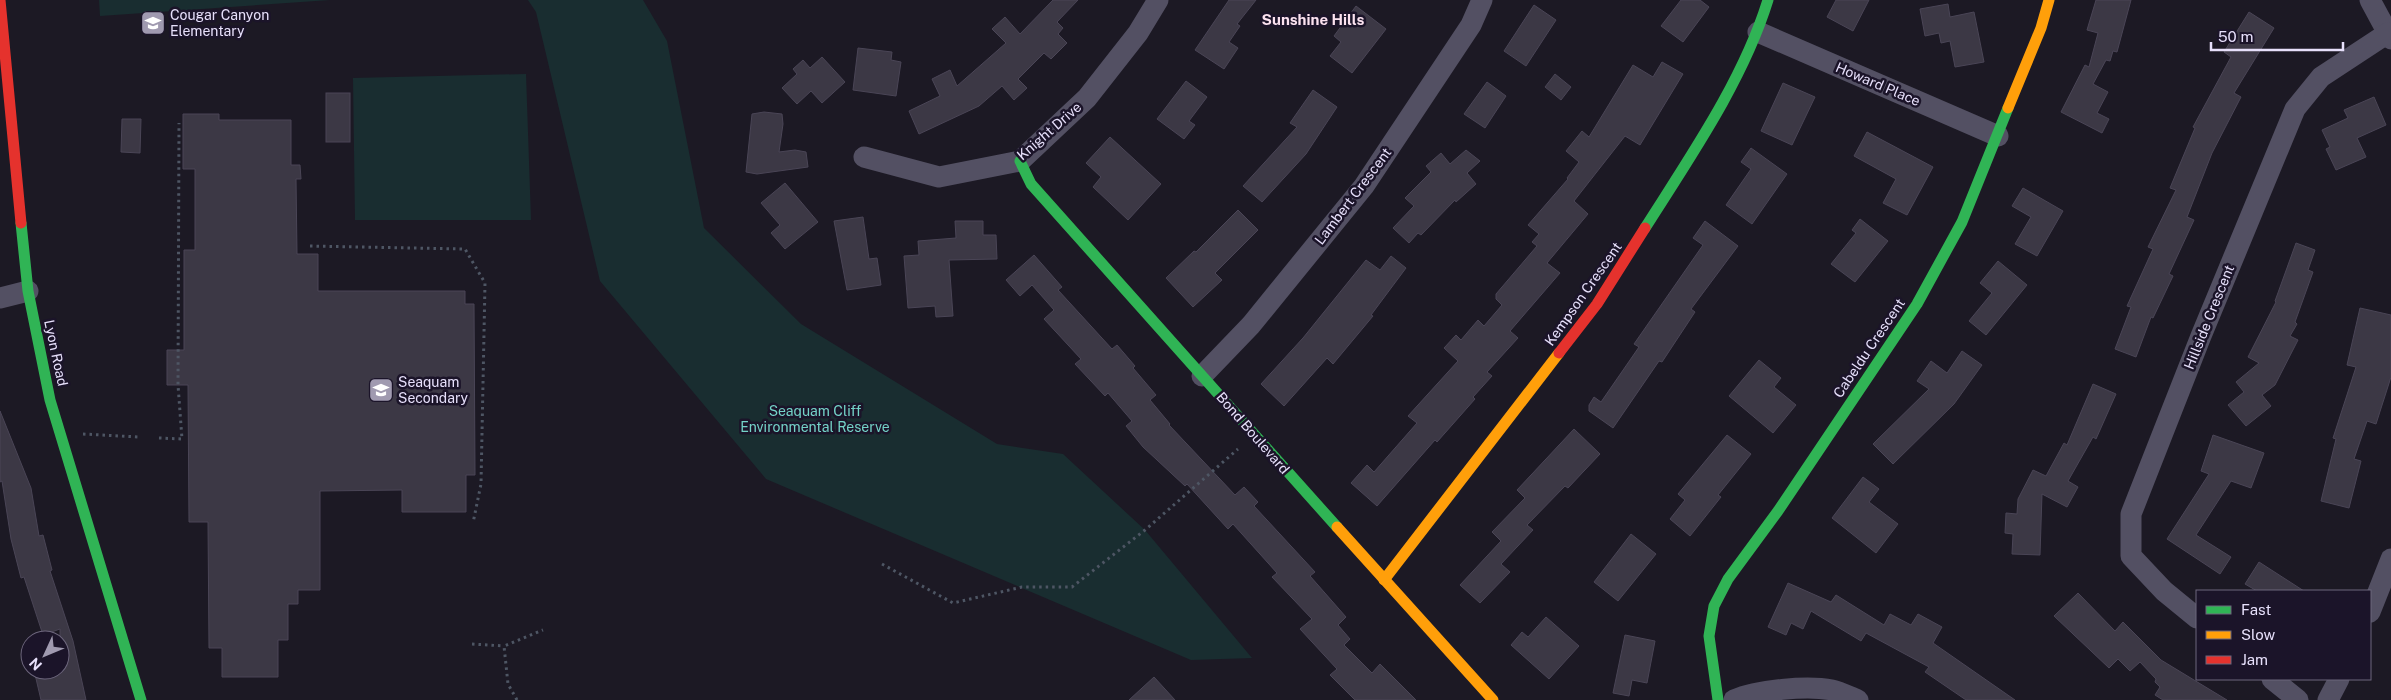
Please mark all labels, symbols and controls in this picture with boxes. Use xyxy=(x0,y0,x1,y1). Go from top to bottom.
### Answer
place label: Cougar Canyon Elementary xyxy=(170,7,269,39)
school or university icon: Cougar Canyon Elementary xyxy=(140,10,166,36)
district label: Sunshine Hills xyxy=(1262,11,1365,28)
scale bar xyxy=(2211,20,2344,52)
text: 50 m xyxy=(2218,28,2253,45)
street label: Howard Place xyxy=(1833,59,1923,109)
street label: Knight Drive xyxy=(1014,99,1084,163)
street label: Lambert Crescent xyxy=(1311,145,1395,247)
street label: Kempson Crescent xyxy=(1541,239,1625,349)
street label: Hillside Crescent xyxy=(2181,262,2237,372)
street label: Cabeldu Crescent xyxy=(1830,295,1908,401)
street label: Lyon Road xyxy=(41,318,71,388)
place label: Seaquam Secondary xyxy=(398,374,469,406)
school or university icon: Seaquam Secondary xyxy=(368,377,394,403)
street label: Bond Boulevard xyxy=(1213,389,1293,477)
park label: Seaquam Cliff Environmental Reserve xyxy=(740,403,890,435)
legend xyxy=(2196,590,2371,680)
text: Fast xyxy=(2241,601,2271,618)
text: Slow xyxy=(2241,626,2276,643)
north arrow xyxy=(20,630,70,680)
text: Jam xyxy=(2241,651,2268,668)
text: N xyxy=(26,655,45,674)

